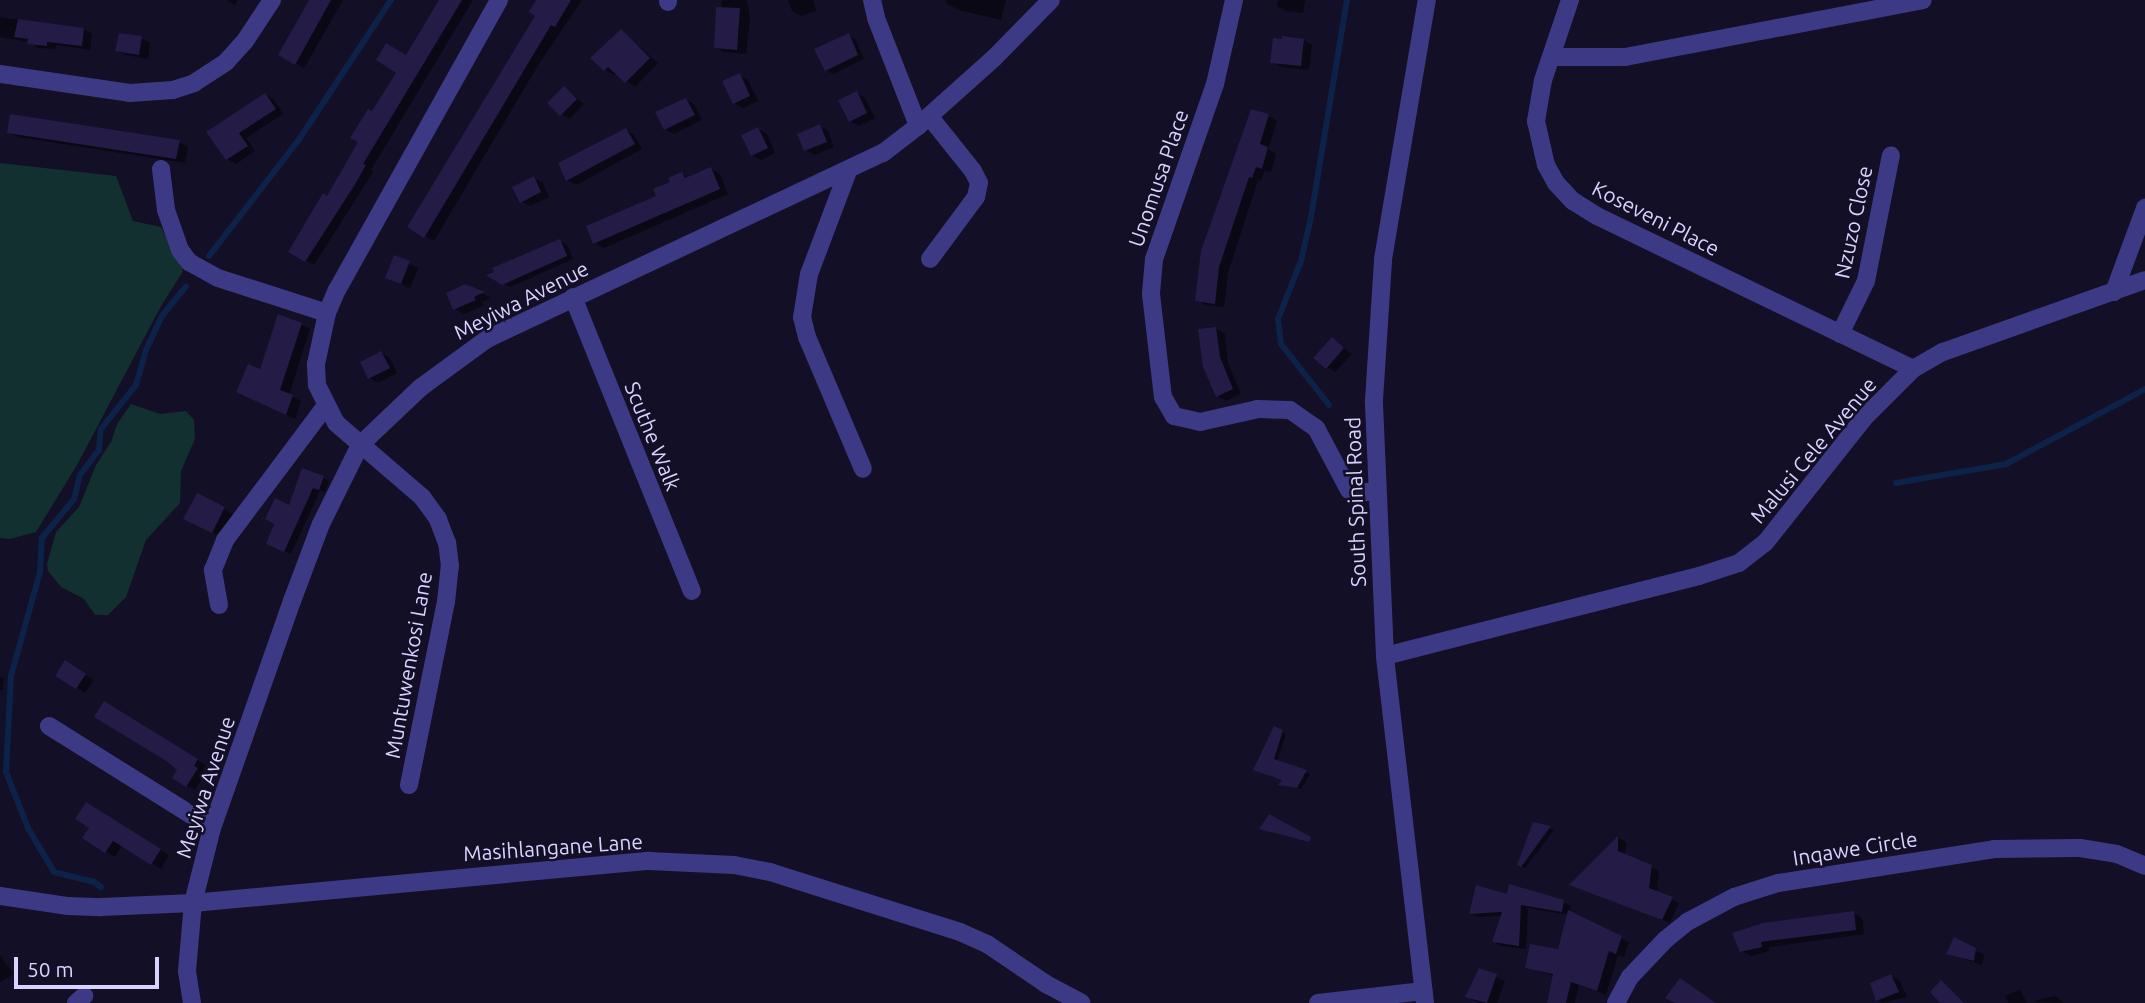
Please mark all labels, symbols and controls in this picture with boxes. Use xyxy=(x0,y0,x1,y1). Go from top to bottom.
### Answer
street label: Unomusa Place xyxy=(1123,106,1193,250)
street label: Nzuzo Close xyxy=(1829,163,1877,281)
street label: Koseveni Place xyxy=(1588,175,1724,261)
street label: Meyiwa Avenue xyxy=(449,255,593,345)
street label: Malusi Cele Avenue xyxy=(1745,372,1881,528)
street label: Scuthe Walk xyxy=(620,378,686,494)
street label: South Spinal Road xyxy=(1339,416,1371,588)
street label: Muntuwenkosi Lane xyxy=(379,570,437,760)
street label: Meyiwa Avenue xyxy=(170,713,240,861)
street label: Inqawe Circle xyxy=(1791,826,1919,870)
street label: Masihlangane Lane xyxy=(462,828,644,866)
scale bar xyxy=(18,944,163,988)
text: 50 m xyxy=(27,957,74,981)

